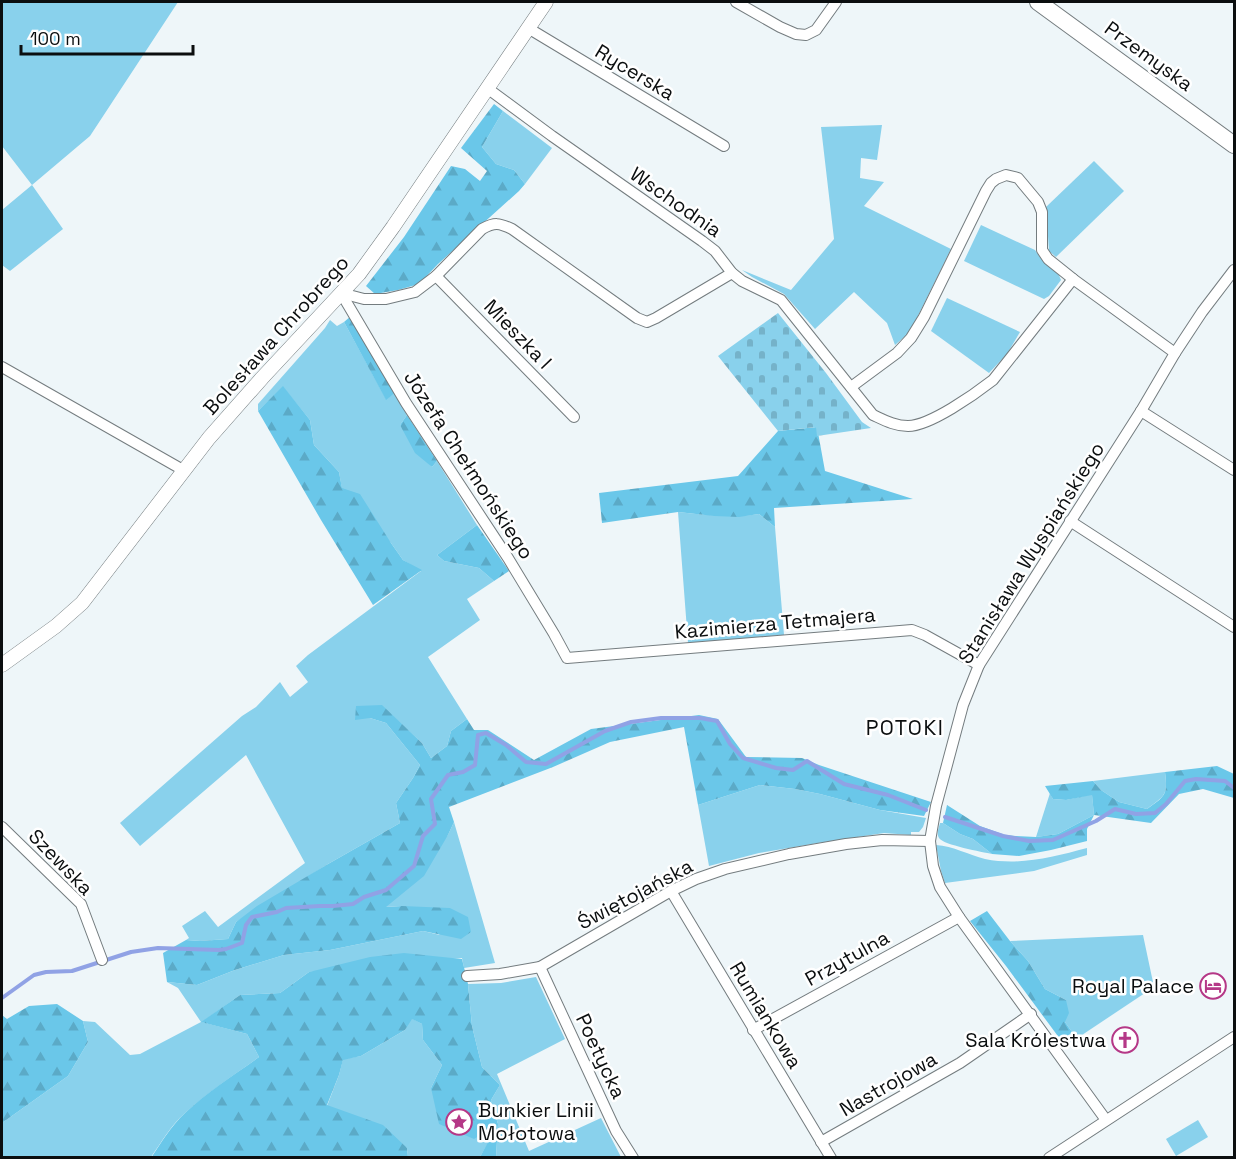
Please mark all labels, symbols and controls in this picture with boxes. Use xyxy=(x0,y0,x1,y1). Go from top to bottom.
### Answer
street label: Przemyska xyxy=(1100,15,1198,97)
scale bar xyxy=(21,18,194,56)
text: 100 m xyxy=(30,27,81,50)
street label: Rycerska xyxy=(590,38,680,106)
street label: Wschodnia xyxy=(625,161,727,243)
street label: Bolesława Chrobrego xyxy=(197,250,355,420)
street label: Mieszka I xyxy=(478,294,558,374)
street label: Józefa Chełmońskiego xyxy=(398,366,540,564)
street label: Stanisława Wyspiańskiego xyxy=(952,437,1110,669)
street label: Kazimierza Tetmajera xyxy=(673,601,877,645)
district label: POTOKI xyxy=(866,714,944,741)
street label: Szewska xyxy=(23,823,99,901)
street label: Świętojańska xyxy=(573,853,697,935)
street label: Przytulna xyxy=(800,924,894,992)
street label: Rumiankowa xyxy=(724,957,808,1073)
hotel icon: Royal Palace xyxy=(1198,971,1228,1001)
place label: Royal Palace xyxy=(1072,973,1194,999)
street label: Poetycka xyxy=(570,1009,632,1103)
church icon: Sala Królestwa xyxy=(1110,1025,1140,1055)
place label: Sala Królestwa xyxy=(965,1027,1106,1053)
street label: Nastrojowa xyxy=(835,1046,941,1122)
place label: Bunkier Linii Mołotowa xyxy=(478,1097,594,1146)
place icon: Bunkier Linii Mołotowa xyxy=(444,1107,474,1137)

